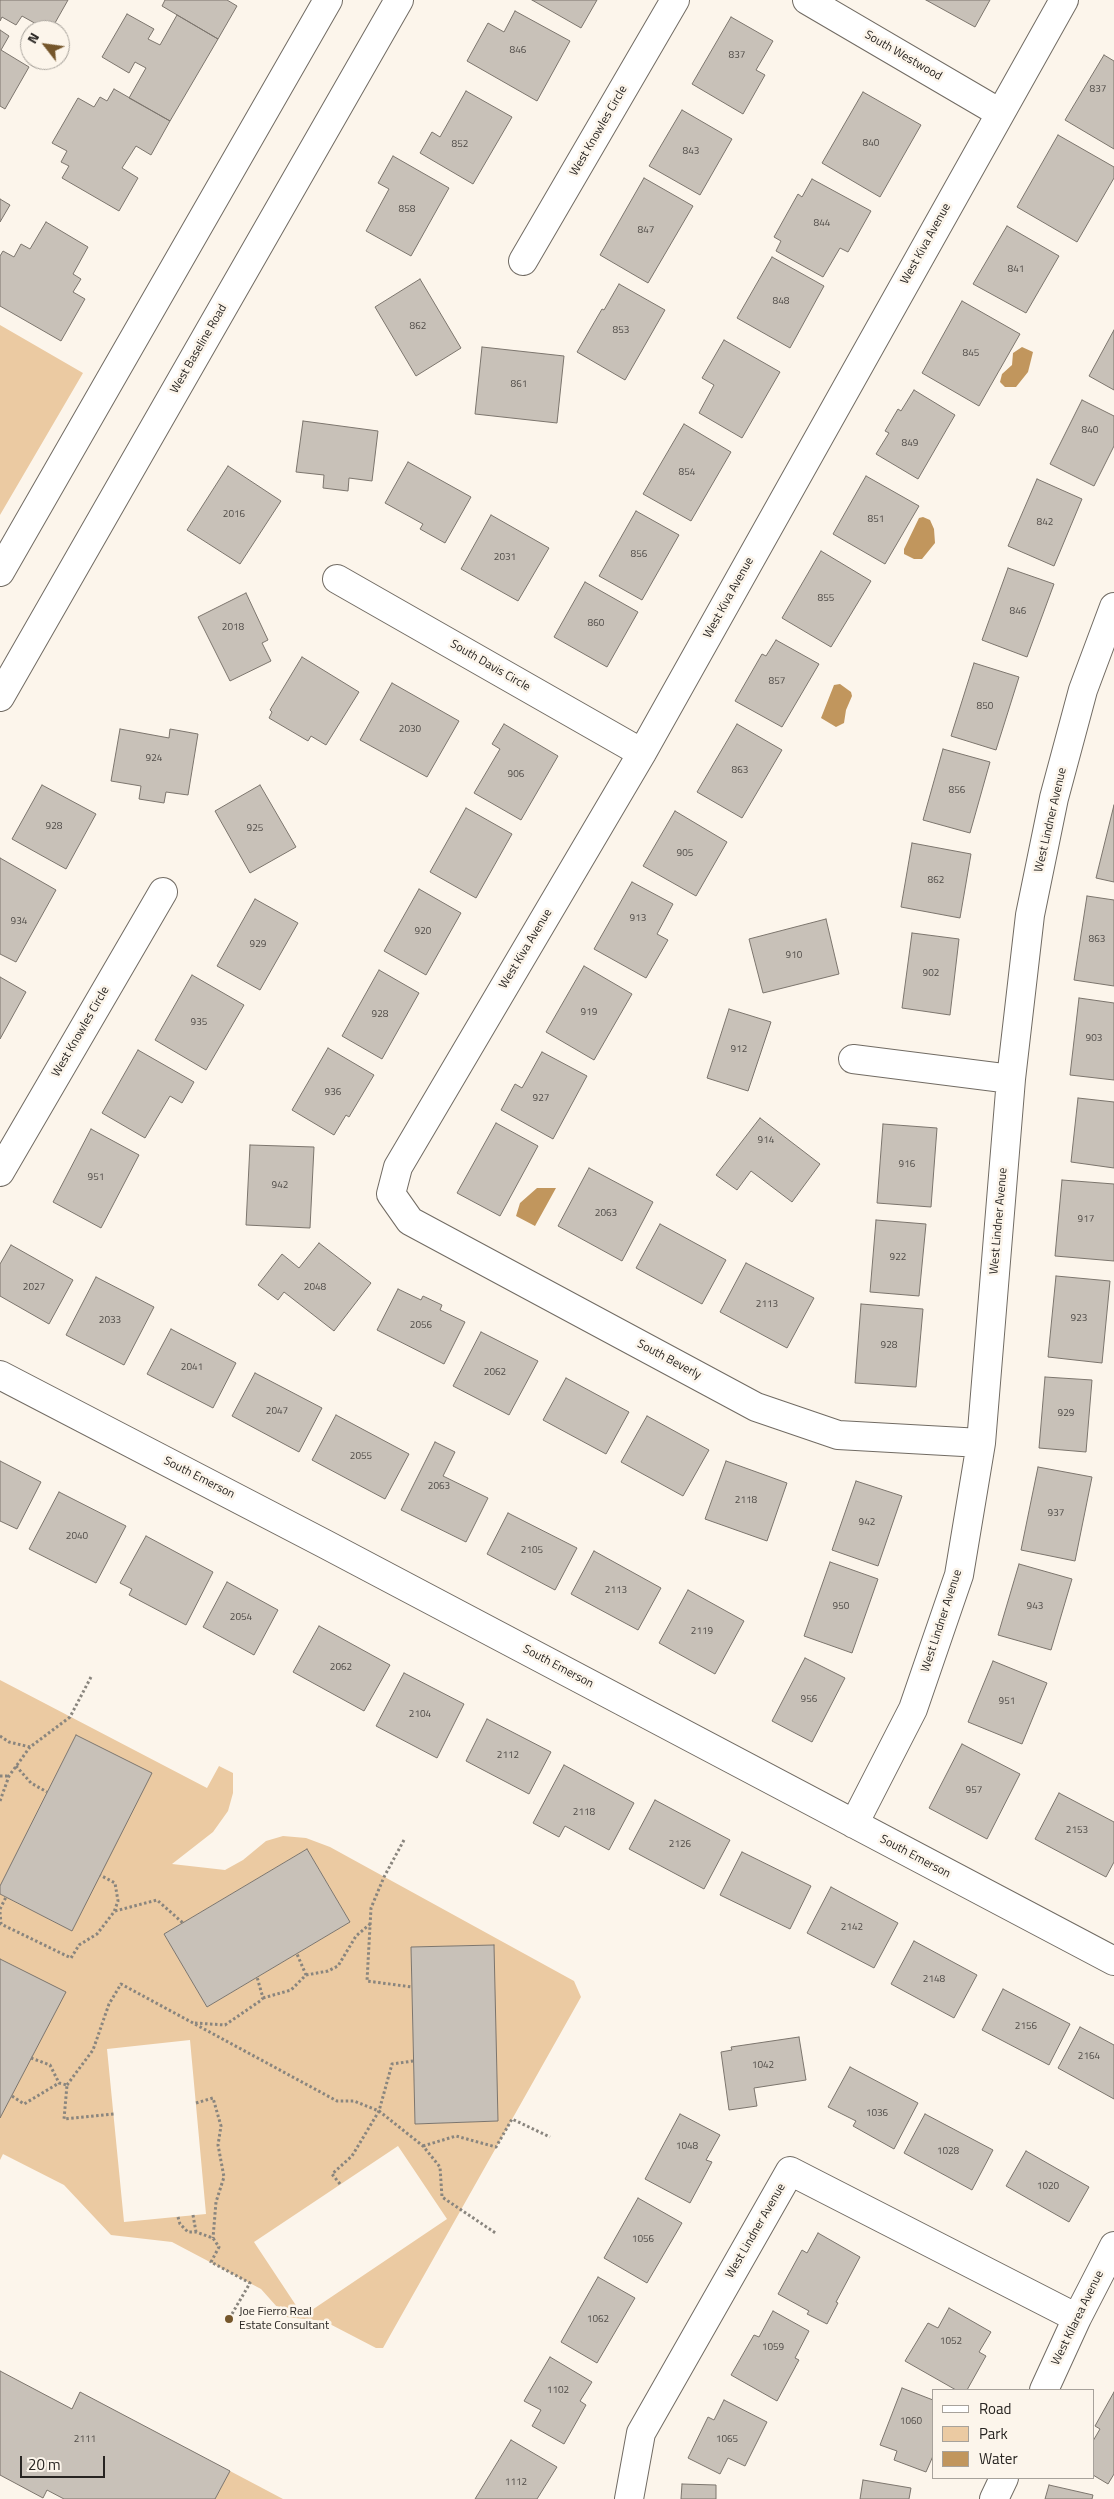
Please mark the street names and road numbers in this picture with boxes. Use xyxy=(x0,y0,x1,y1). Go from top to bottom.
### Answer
street label: South Westwood xyxy=(862,28,944,84)
street label: West Knowles Circle xyxy=(567,83,631,179)
street label: West Kiva Avenue xyxy=(898,201,954,287)
street label: West Baseline Road xyxy=(168,302,230,396)
street label: West Kiva Avenue xyxy=(701,555,757,641)
street label: South Davis Circle xyxy=(447,637,533,695)
street label: West Lindner Avenue xyxy=(1032,766,1070,874)
street label: West Kiva Avenue xyxy=(497,907,555,991)
street label: West Knowles Circle xyxy=(49,984,113,1080)
street label: West Lindner Avenue xyxy=(987,1167,1011,1275)
street label: South Beverly xyxy=(635,1337,703,1383)
street label: South Emerson xyxy=(161,1454,237,1502)
street label: West Lindner Avenue xyxy=(919,1568,965,1674)
street label: South Emerson xyxy=(520,1642,596,1692)
street label: South Emerson xyxy=(877,1832,953,1882)
street label: West Lindner Avenue xyxy=(723,2181,789,2281)
street label: West Kilarea Avenue xyxy=(1049,2268,1107,2368)

